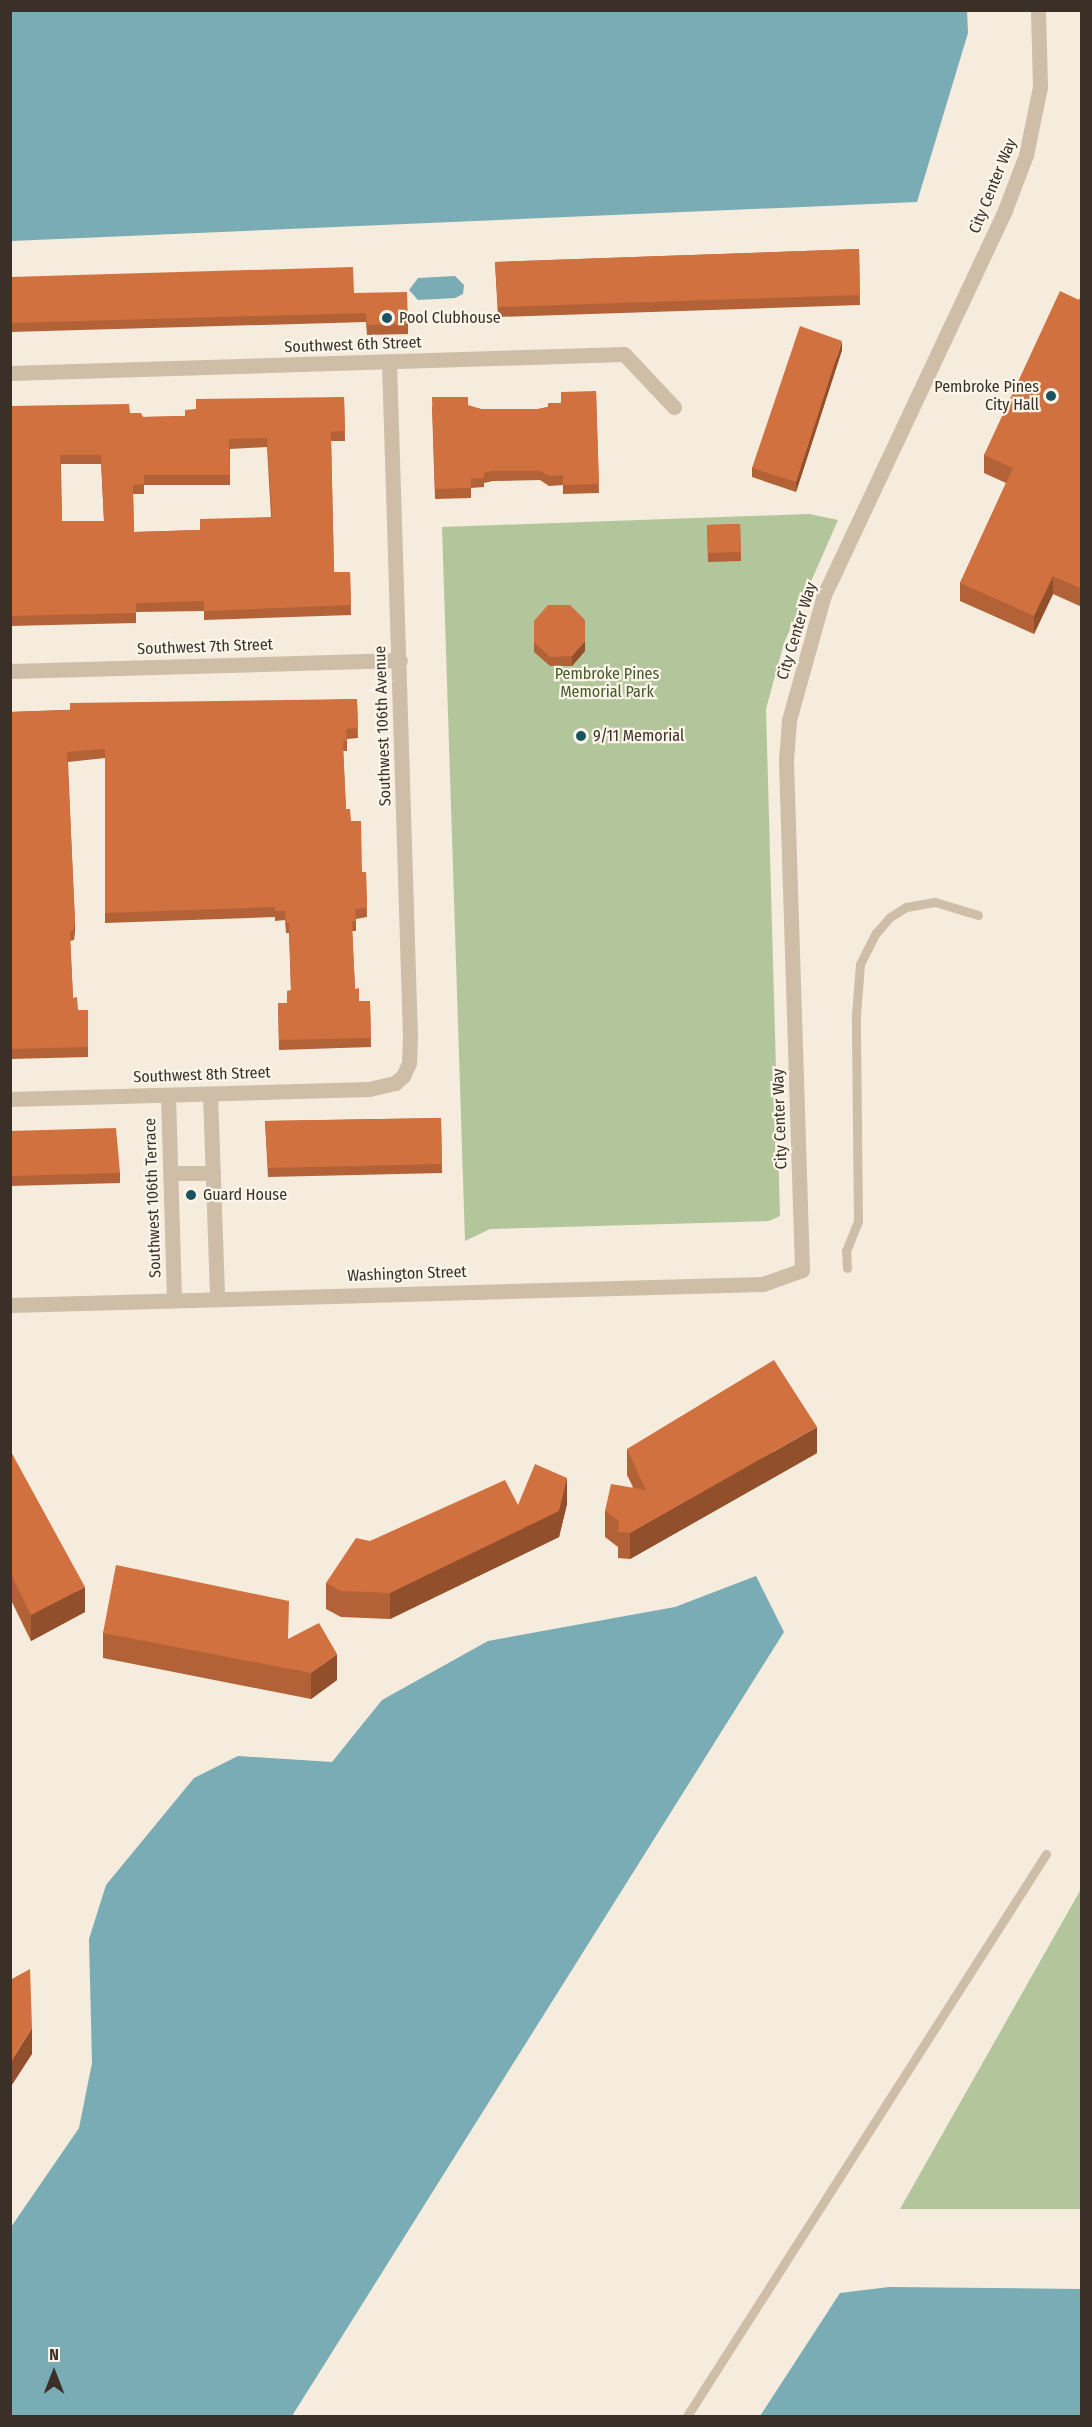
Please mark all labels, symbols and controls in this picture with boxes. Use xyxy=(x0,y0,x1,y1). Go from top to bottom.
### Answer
street label: City Center Way xyxy=(965,136,1021,236)
place label: Pool Clubhouse xyxy=(399,308,501,328)
marker: Pool Clubhouse xyxy=(380,311,394,325)
street label: Southwest 6th Street xyxy=(284,333,422,357)
place label: Pembroke Pines City Hall xyxy=(934,377,1039,415)
marker: Pembroke Pines City Hall xyxy=(1044,389,1058,403)
street label: City Center Way xyxy=(773,580,821,682)
street label: Southwest 7th Street xyxy=(137,635,273,659)
street label: Southwest 106th Avenue xyxy=(371,645,395,807)
park label: Pembroke Pines Memorial Park xyxy=(555,664,659,702)
place label: 9/11 Memorial xyxy=(593,726,684,746)
marker: 9/11 Memorial xyxy=(574,729,588,743)
street label: Southwest 8th Street xyxy=(133,1063,271,1087)
street label: City Center Way xyxy=(769,1068,791,1170)
street label: Southwest 106th Terrace xyxy=(141,1118,165,1278)
place label: Guard House xyxy=(203,1185,287,1205)
marker: Guard House xyxy=(184,1188,198,1202)
street label: Washington Street xyxy=(347,1262,467,1286)
north arrow xyxy=(24,2343,84,2403)
text: N xyxy=(49,2345,59,2364)

